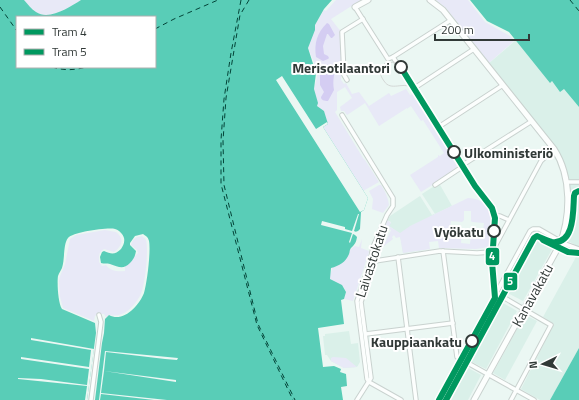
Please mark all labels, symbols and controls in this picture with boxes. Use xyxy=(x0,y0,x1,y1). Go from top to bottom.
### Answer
legend xyxy=(16,16,156,68)
scale bar xyxy=(435,16,529,42)
text: 200 m xyxy=(441,20,474,39)
text: Tram 4 xyxy=(52,22,87,41)
text: Tram 5 xyxy=(52,42,87,61)
place label: Merisotilaantori xyxy=(292,57,390,78)
marker: Merisotilaantori xyxy=(394,60,408,74)
place label: Ulkoministeriö xyxy=(464,142,553,163)
marker: Ulkoministeriö xyxy=(447,145,461,159)
place label: Vyökatu xyxy=(434,221,484,242)
street label: Laivastokatu xyxy=(349,222,393,300)
marker: Vyökatu xyxy=(487,224,501,238)
line badge: 4 xyxy=(485,247,500,266)
text: 4 xyxy=(489,248,495,264)
street label: Kanavakatu xyxy=(506,260,558,330)
line badge: 5 xyxy=(503,272,518,291)
text: 5 xyxy=(507,273,513,289)
place label: Kauppiaankatu xyxy=(371,331,462,352)
marker: Kauppiaankatu xyxy=(465,334,479,348)
north arrow xyxy=(523,344,563,384)
text: N xyxy=(525,360,541,369)

